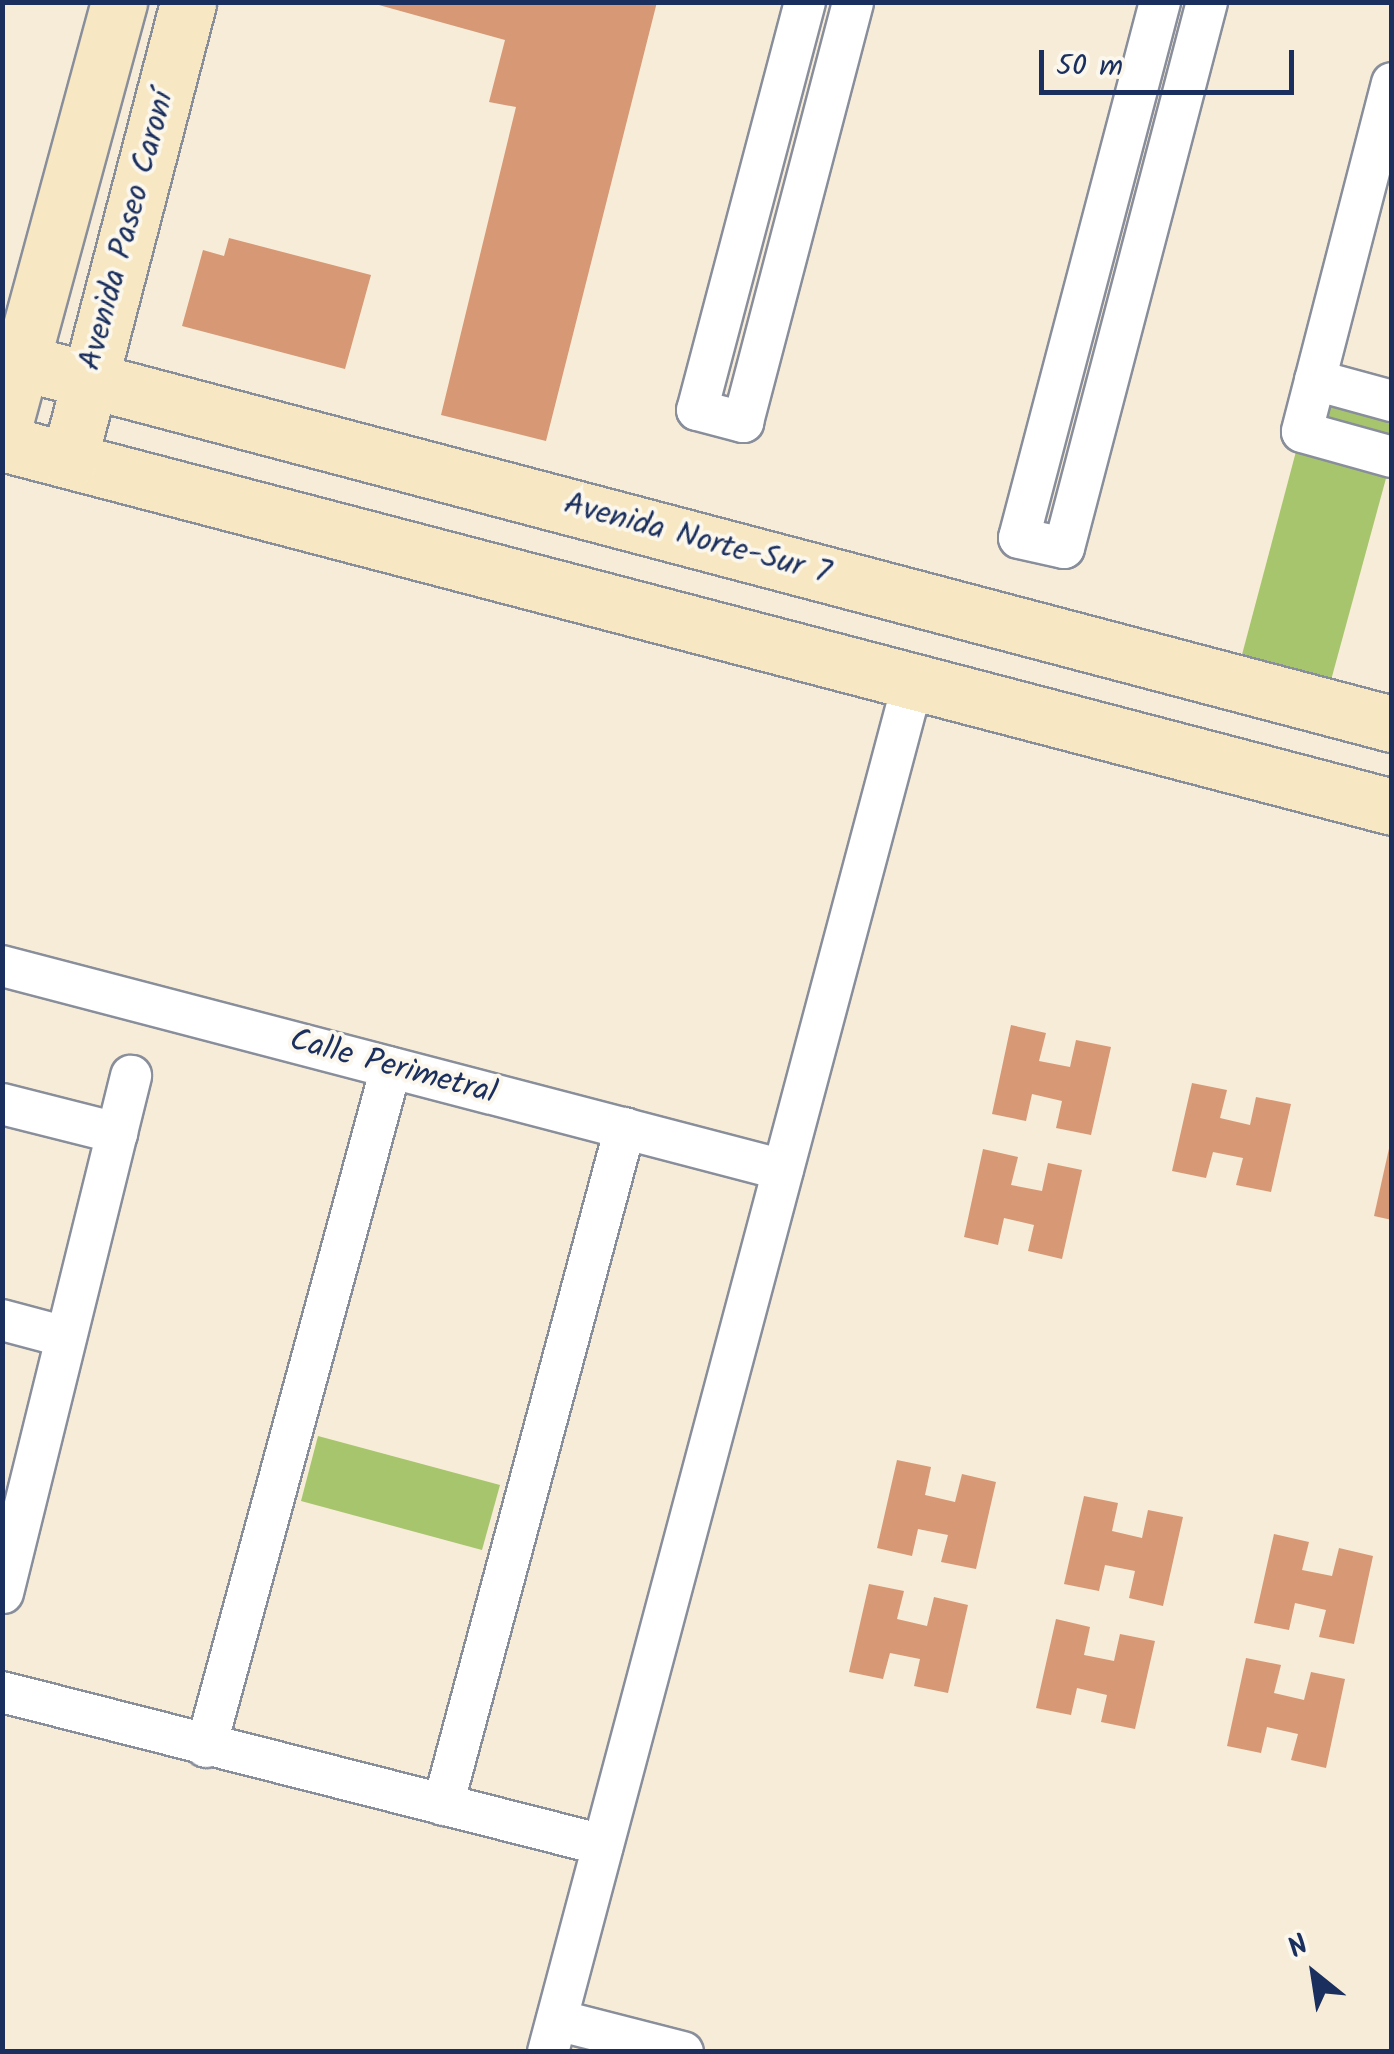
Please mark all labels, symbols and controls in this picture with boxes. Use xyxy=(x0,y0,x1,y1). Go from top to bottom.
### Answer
scale bar xyxy=(1044,30,1299,92)
text: 50 m xyxy=(1056,43,1123,91)
street label: Avenida Paseo Caroní xyxy=(72,87,184,375)
street label: Avenida Norte-Sur 7 xyxy=(559,486,835,594)
street label: Calle Perimetral xyxy=(285,1022,501,1114)
north arrow xyxy=(1264,1924,1364,2024)
text: N xyxy=(1280,1924,1318,1971)

